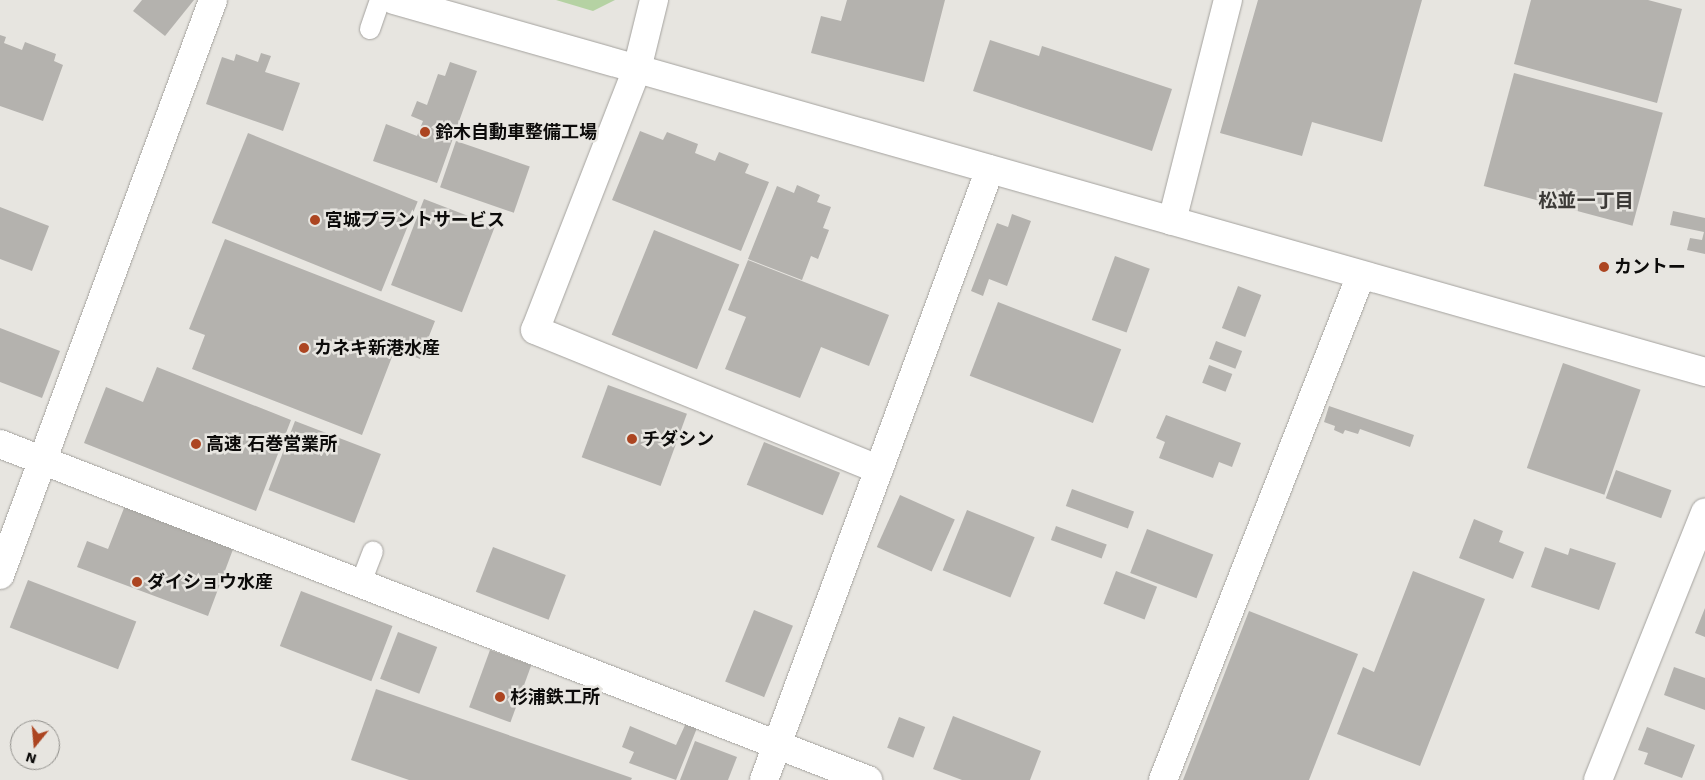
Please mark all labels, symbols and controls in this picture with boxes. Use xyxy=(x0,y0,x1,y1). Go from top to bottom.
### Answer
place label: 鈴木自動車整備工場 xyxy=(435,121,597,143)
marker: 鈴木自動車整備工場 xyxy=(419,126,431,138)
district label: 松並一丁目 xyxy=(1539,190,1633,212)
place label: 宮城プラントサービス xyxy=(325,209,505,231)
marker: 宮城プラントサービス xyxy=(309,214,321,226)
place label: カントー xyxy=(1614,256,1686,278)
marker: カントー xyxy=(1598,261,1610,273)
place label: カネキ新港水産 xyxy=(314,337,440,359)
marker: カネキ新港水産 xyxy=(298,342,310,354)
place label: チダシン xyxy=(642,428,714,450)
place label: 高速 石巻営業所 xyxy=(206,433,337,455)
marker: チダシン xyxy=(626,433,638,445)
marker: 高速 石巻営業所 xyxy=(190,438,202,450)
place label: ダイショウ水産 xyxy=(147,571,273,593)
marker: ダイショウ水産 xyxy=(131,576,143,588)
place label: 杉浦鉄工所 xyxy=(510,686,600,708)
marker: 杉浦鉄工所 xyxy=(494,691,506,703)
north arrow xyxy=(10,720,60,770)
text: N xyxy=(24,749,38,768)

